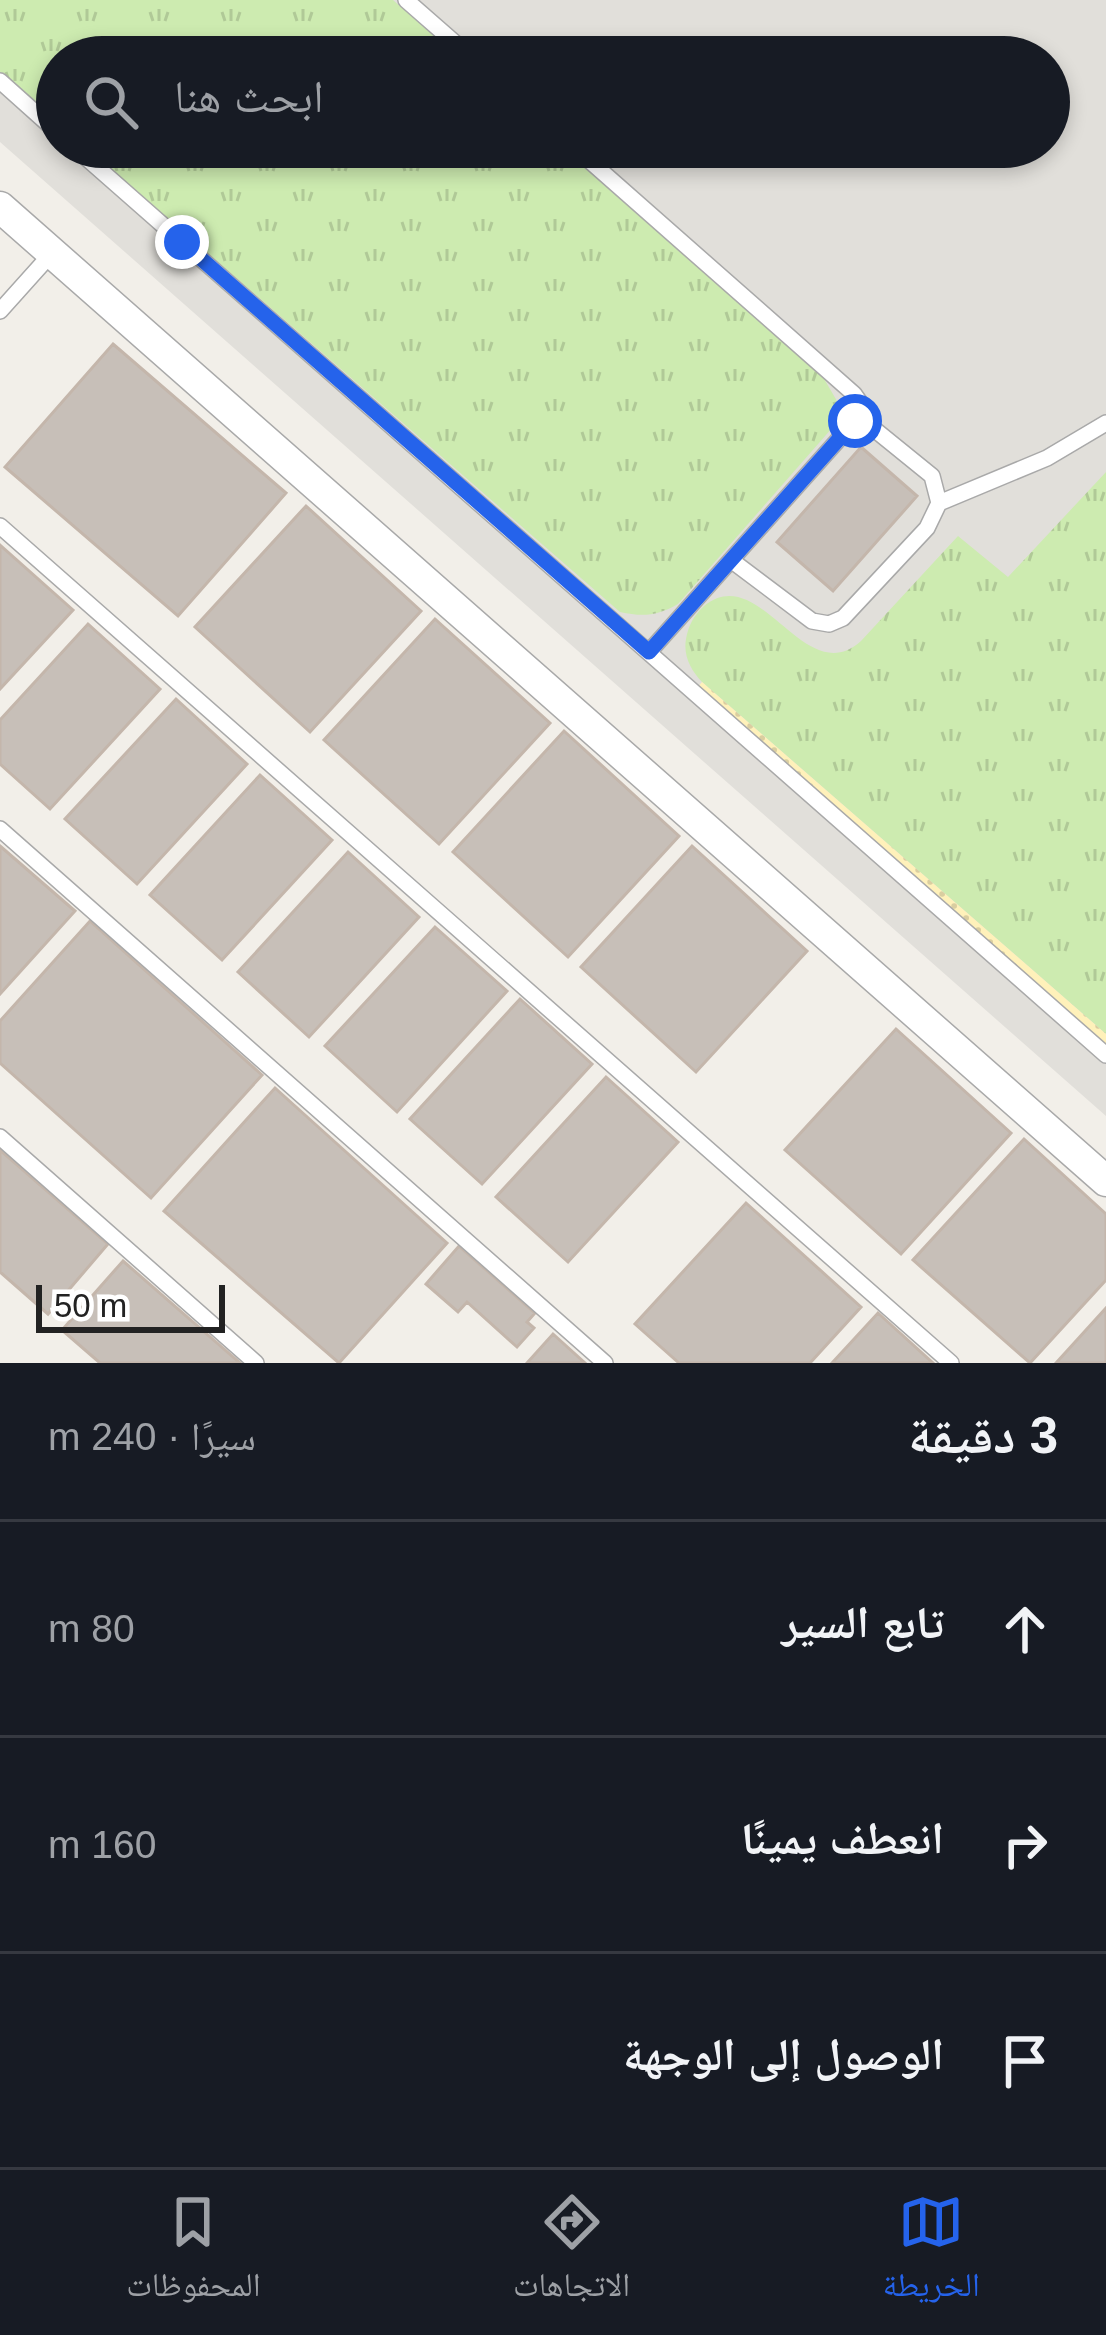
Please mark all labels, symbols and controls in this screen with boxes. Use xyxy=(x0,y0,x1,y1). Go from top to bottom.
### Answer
search box xyxy=(36,36,1070,168)
icon: search xyxy=(78,69,144,135)
text: ابحث هنا xyxy=(174,71,324,122)
route end xyxy=(155,215,209,269)
route start xyxy=(828,394,882,448)
scale bar xyxy=(36,1279,225,1332)
text: 50 m xyxy=(54,1287,127,1324)
text: 3 دقيقة xyxy=(908,1407,1058,1464)
text: سيرًا · 240 m xyxy=(48,1415,256,1458)
icon: ahead xyxy=(992,1596,1058,1662)
text: تابع السير xyxy=(781,1597,944,1648)
text: 80 m xyxy=(48,1607,135,1650)
icon: right xyxy=(992,1812,1058,1878)
text: انعطف يمينًا xyxy=(741,1813,944,1864)
text: 160 m xyxy=(48,1823,156,1866)
icon: arrive xyxy=(992,2028,1058,2094)
text: الوصول إلى الوجهة xyxy=(623,2029,944,2080)
tab: المحفوظات xyxy=(126,2189,261,2317)
tab: الاتجاهات xyxy=(513,2189,630,2317)
tab: الخريطة xyxy=(883,2189,980,2317)

